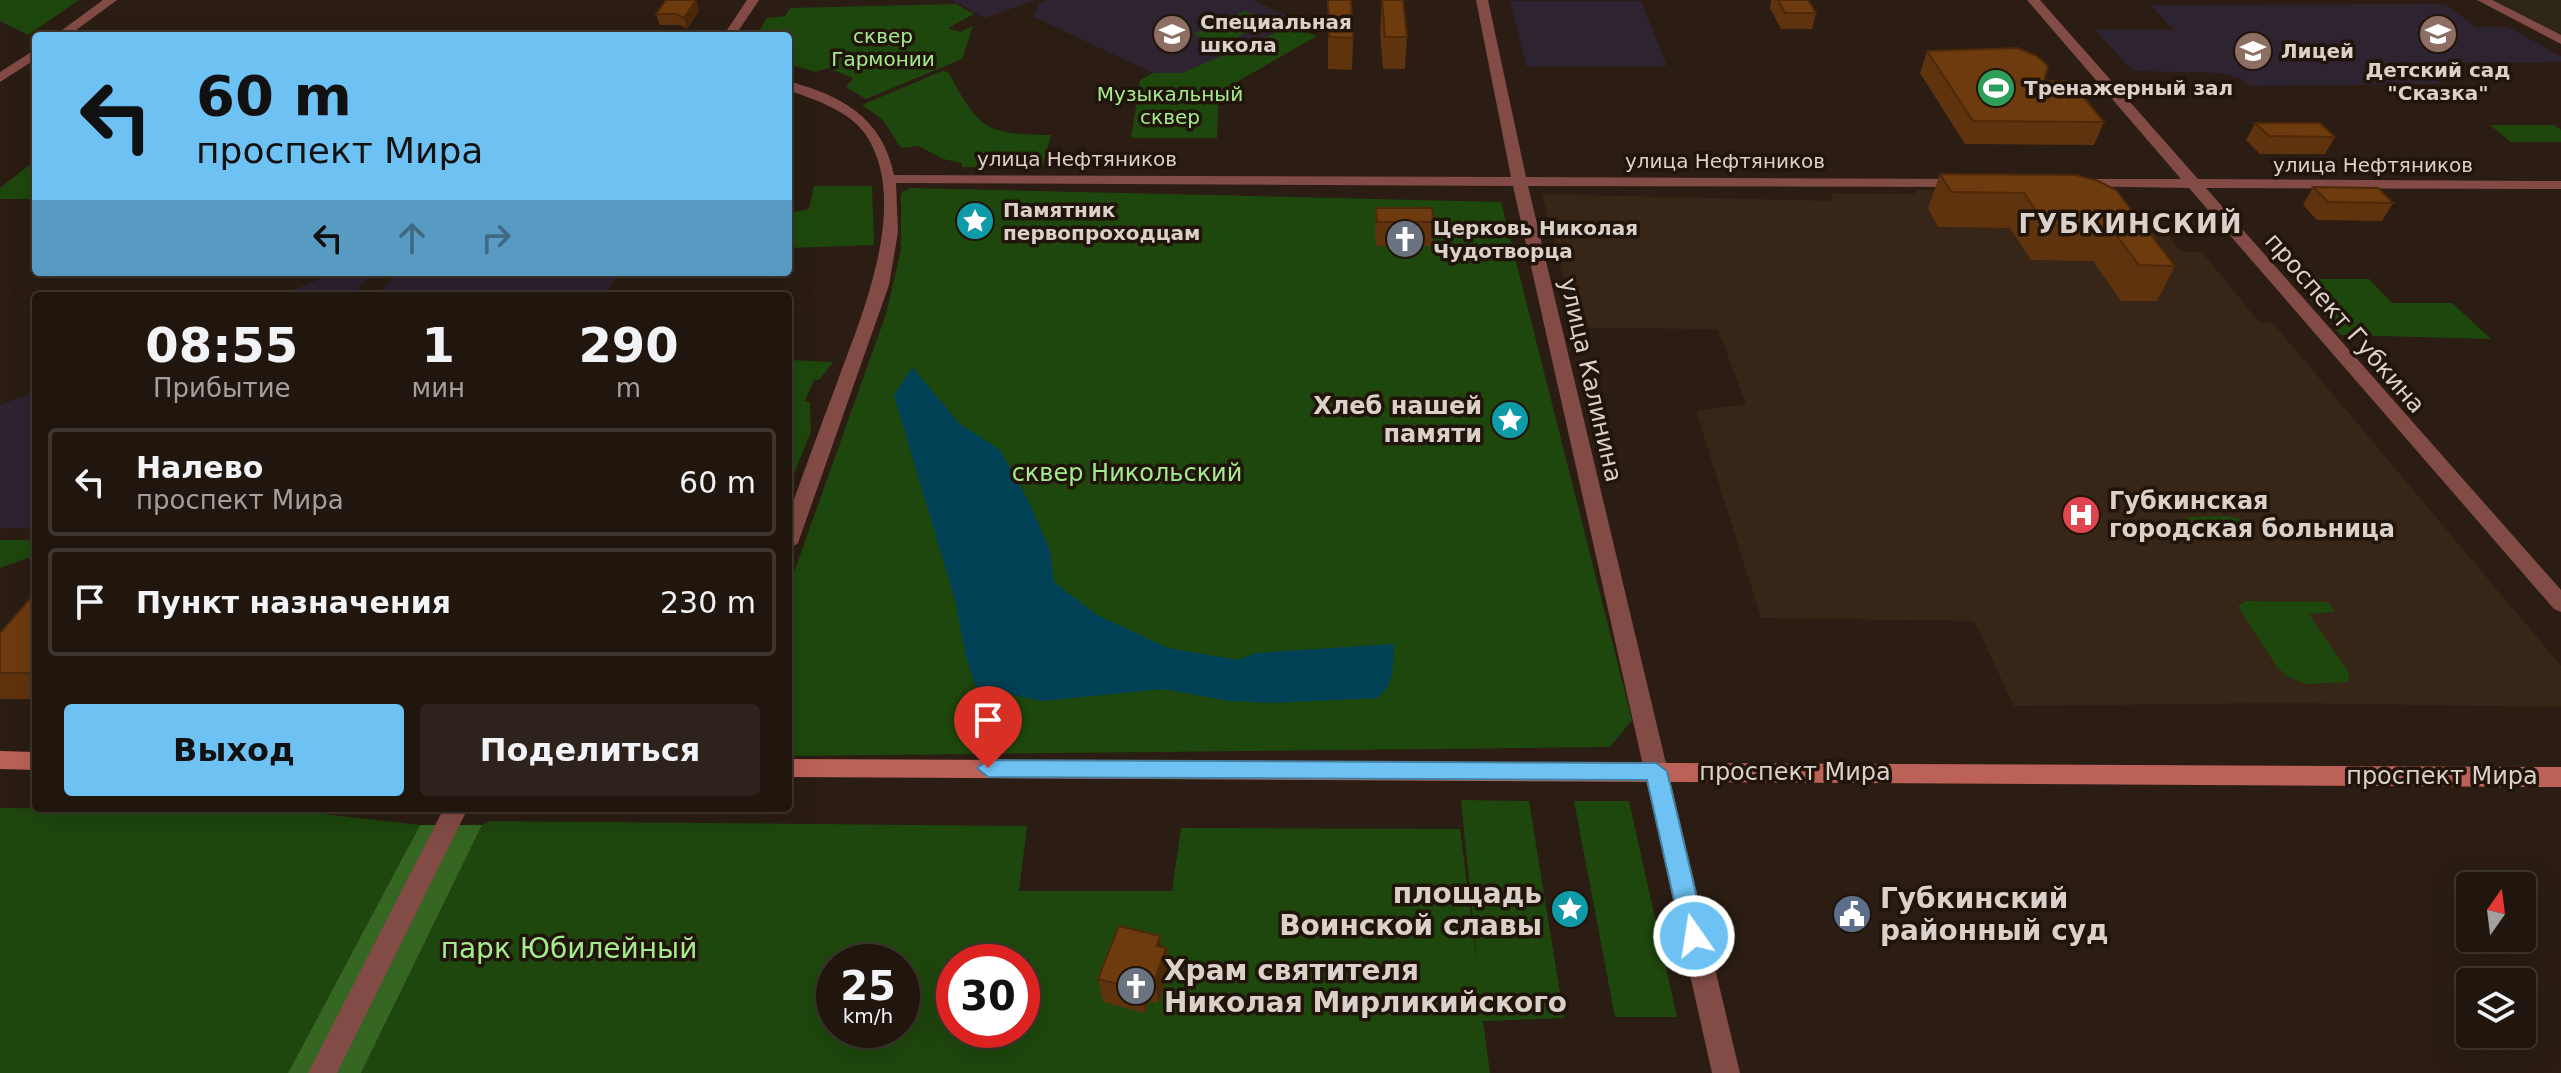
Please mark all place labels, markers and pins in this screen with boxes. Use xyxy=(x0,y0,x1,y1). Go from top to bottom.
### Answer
place label: Специальная школа xyxy=(1200,10,1352,57)
school or university icon: Специальная школа xyxy=(1151,13,1193,55)
school or university icon: Детский сад "Сказка" xyxy=(2417,13,2459,55)
school or university icon: Лицей xyxy=(2232,30,2274,72)
place label: Лицей xyxy=(2281,39,2354,63)
place label: Детский сад "Сказка" xyxy=(2366,58,2510,105)
sports icon: Тренажерный зал xyxy=(1975,67,2017,109)
place label: Тренажерный зал xyxy=(2024,76,2233,100)
place label: Памятник первопроходцам xyxy=(1003,198,1200,245)
place icon: Памятник первопроходцам xyxy=(954,200,996,242)
place label: Церковь Николая Чудотворца xyxy=(1433,216,1638,263)
church icon: Церковь Николая Чудотворца xyxy=(1384,218,1426,260)
place label: Хлеб нашей памяти xyxy=(1313,392,1482,448)
place icon: Хлеб нашей памяти xyxy=(1489,399,1531,441)
place label: Губкинская городская больница xyxy=(2109,487,2395,543)
hospital icon: Губкинская городская больница xyxy=(2060,494,2102,536)
pin xyxy=(954,686,1022,768)
place label: площадь Воинской славы xyxy=(1279,877,1542,942)
place label: Губкинский районный суд xyxy=(1880,882,2109,947)
place icon: площадь Воинской славы xyxy=(1549,888,1591,930)
public building icon: Губкинский районный суд xyxy=(1831,893,1873,935)
place label: Храм святителя Николая Мирликийского xyxy=(1164,954,1567,1019)
church icon: Храм святителя Николая Мирликийского xyxy=(1115,965,1157,1007)

